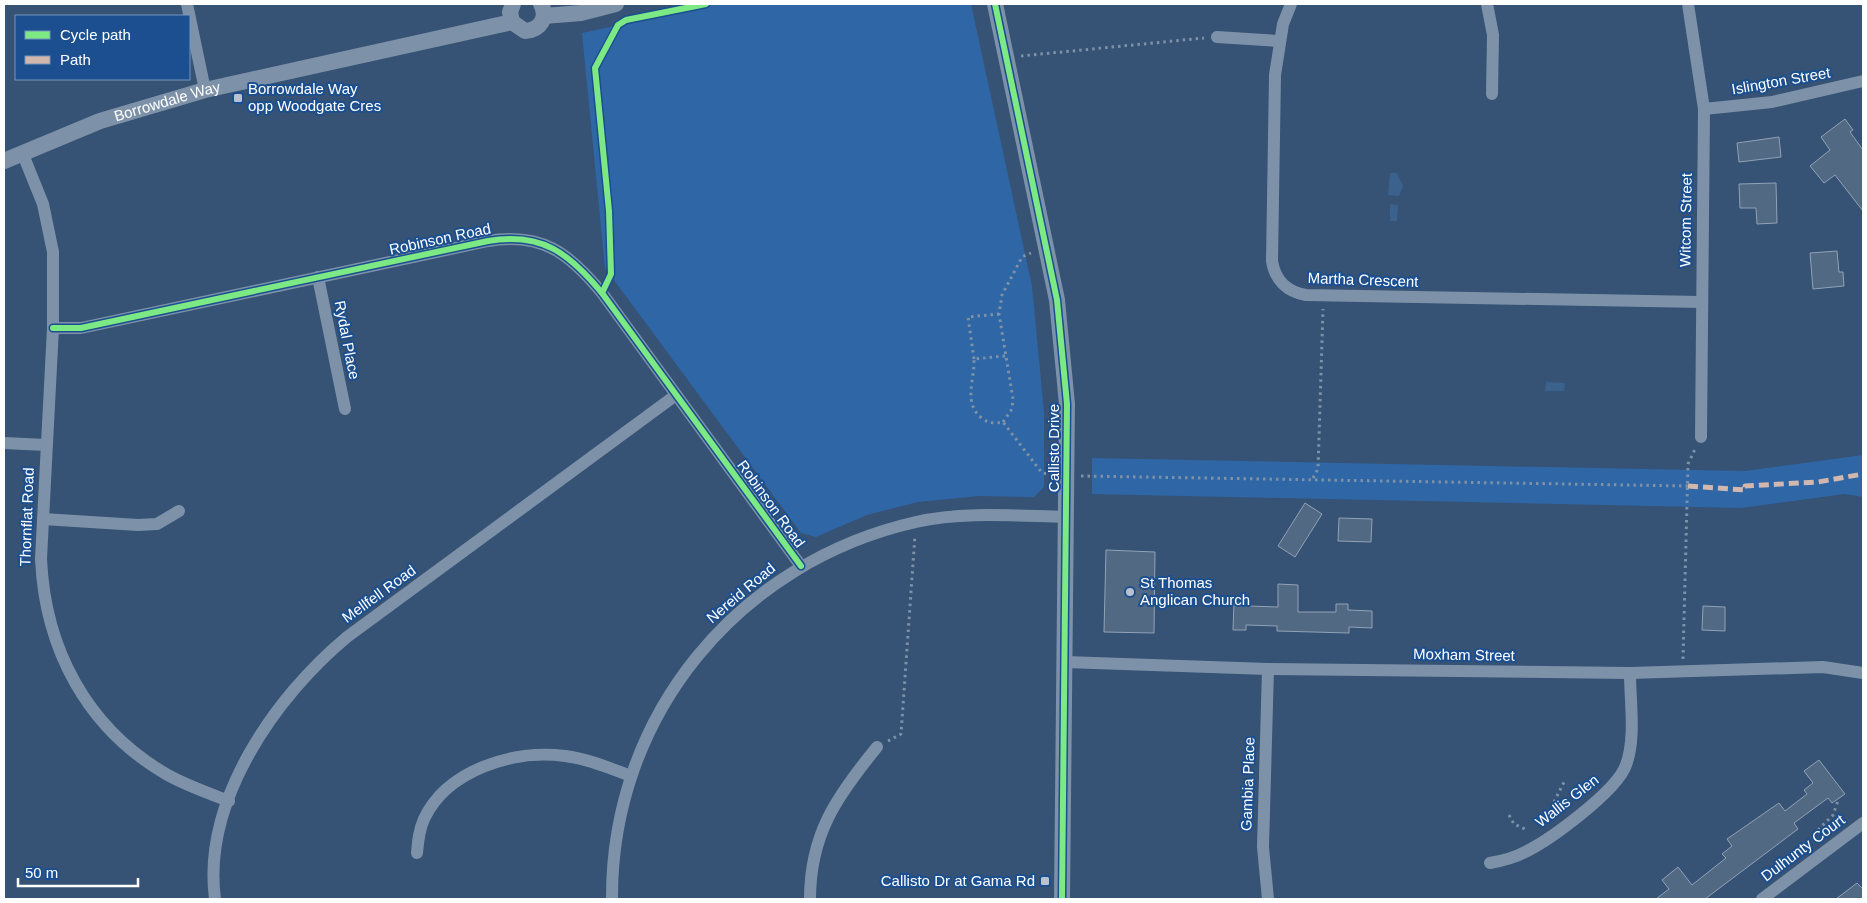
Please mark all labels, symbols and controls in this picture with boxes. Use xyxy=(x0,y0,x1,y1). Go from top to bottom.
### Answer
legend xyxy=(15,15,190,80)
text: Cycle path xyxy=(60,26,131,43)
text: Path xyxy=(60,51,91,68)
street label: Islington Street xyxy=(1730,63,1832,98)
street label: Borrowdale Way xyxy=(112,78,222,124)
place label: Borrowdale Way opp Woodgate Cres xyxy=(248,80,381,114)
marker: Borrowdale Way opp Woodgate Cres xyxy=(232,92,244,104)
street label: Witcom Street xyxy=(1676,172,1695,267)
street label: Robinson Road xyxy=(388,219,492,258)
street label: Martha Crescent xyxy=(1307,269,1420,290)
street label: Rydal Place xyxy=(332,299,363,381)
street label: Callisto Drive xyxy=(1045,404,1062,492)
street label: Robinson Road xyxy=(734,457,809,551)
street label: Thornflat Road xyxy=(16,467,37,567)
street label: Nereid Road xyxy=(703,559,778,626)
street label: Mellfell Road xyxy=(339,561,419,626)
place label: St Thomas Anglican Church xyxy=(1140,574,1250,608)
marker: St Thomas Anglican Church xyxy=(1124,586,1136,598)
street label: Moxham Street xyxy=(1413,645,1516,664)
street label: Gambia Place xyxy=(1237,737,1258,831)
street label: Wallis Glen xyxy=(1532,771,1602,830)
street label: Dulhunty Court xyxy=(1758,810,1848,884)
scale bar xyxy=(18,856,138,888)
text: 50 m xyxy=(25,864,58,881)
place label: Callisto Dr at Gama Rd xyxy=(881,872,1035,889)
marker: Callisto Dr at Gama Rd xyxy=(1039,875,1051,887)

